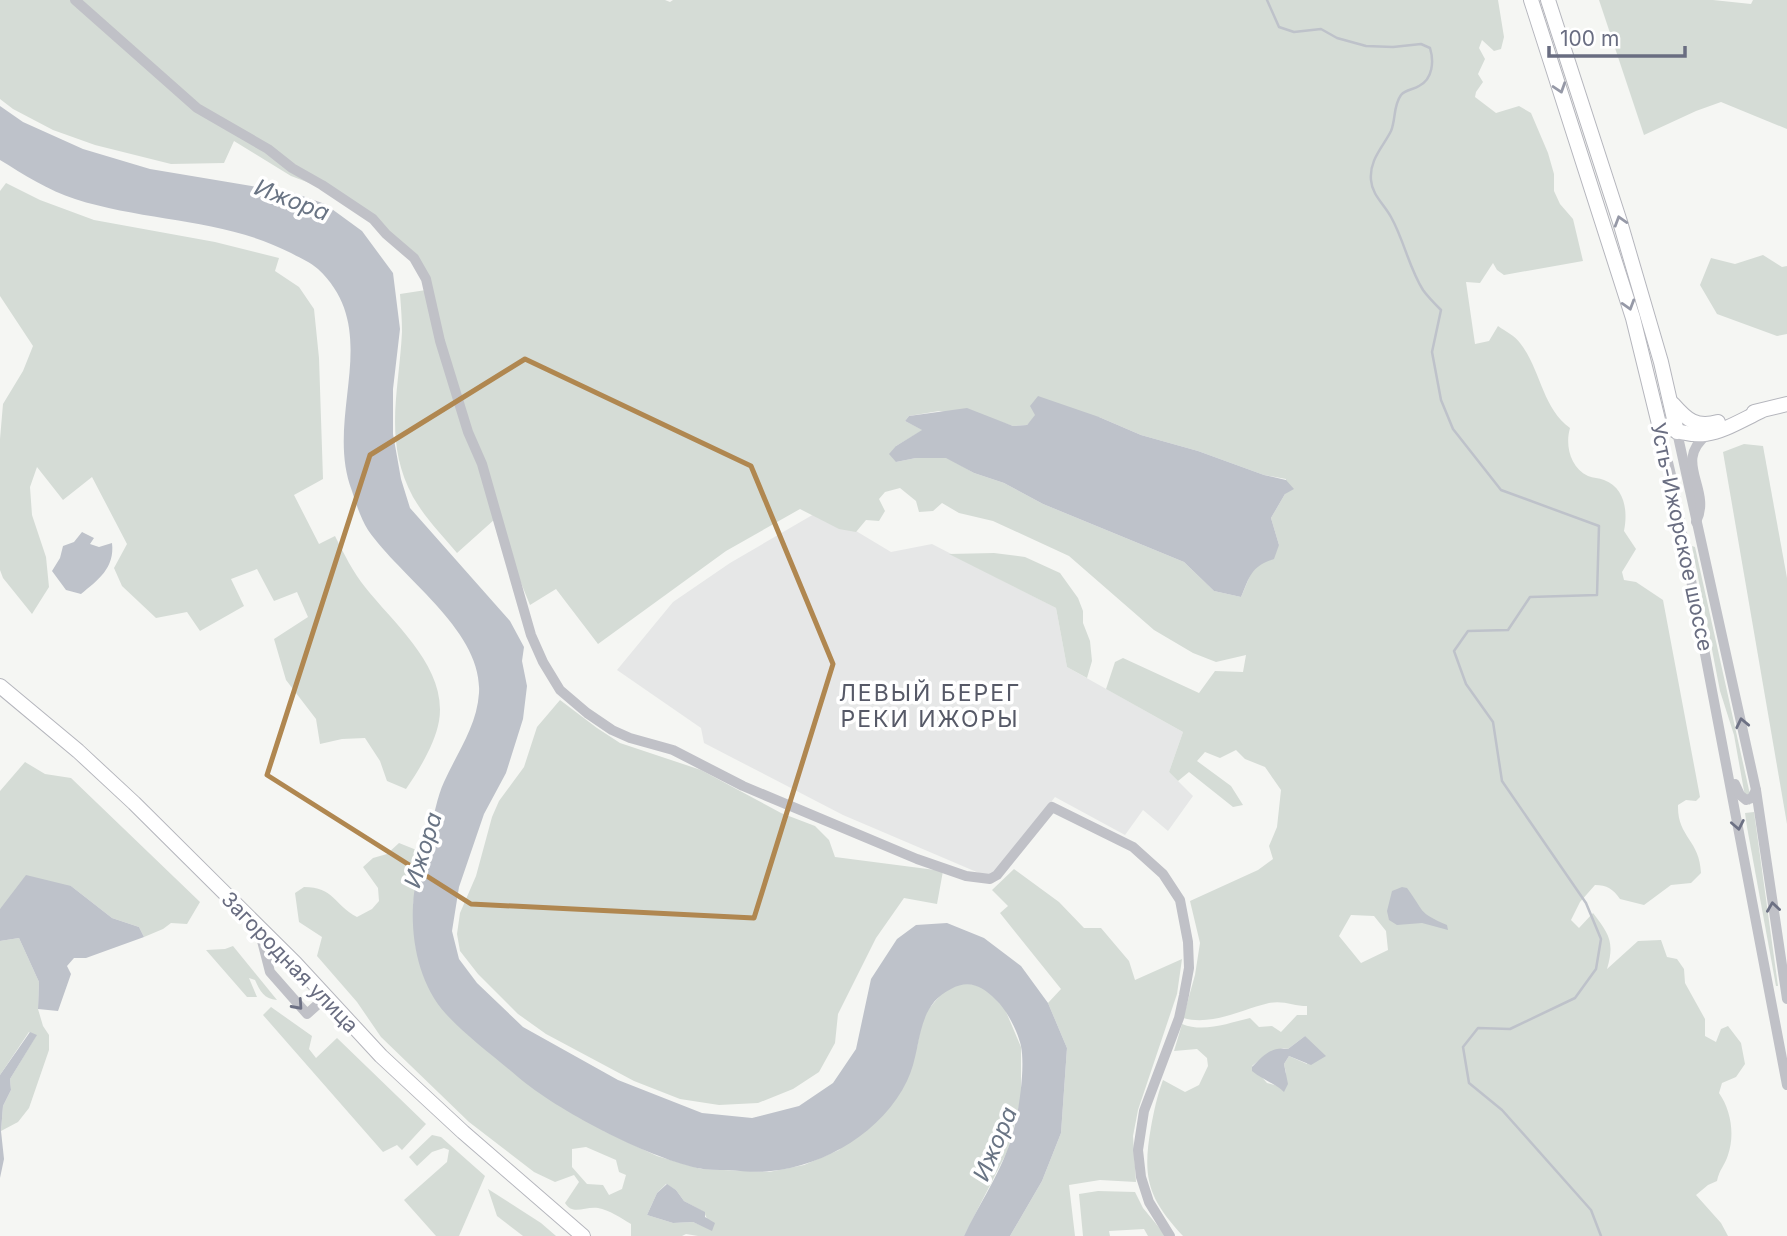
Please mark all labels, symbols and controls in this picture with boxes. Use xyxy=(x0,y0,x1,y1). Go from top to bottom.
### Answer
scale bar xyxy=(1549,14,1686,58)
text: 100 m xyxy=(1560,26,1619,51)
one-way arrow xyxy=(1552,82,1567,94)
water label: Ижора xyxy=(251,173,333,227)
one-way arrow xyxy=(1613,216,1628,228)
one-way arrow xyxy=(1620,299,1635,311)
street label: Усть-Ижорское шоссе xyxy=(1646,421,1718,653)
district label: ЛЕВЫЙ БЕРЕГ РЕКИ ИЖОРЫ xyxy=(839,679,1021,733)
one-way arrow xyxy=(1736,717,1751,729)
water label: Ижора xyxy=(398,809,448,891)
one-way arrow xyxy=(1730,819,1745,831)
street label: Загородная улица xyxy=(216,886,364,1038)
one-way arrow xyxy=(1766,901,1781,913)
one-way arrow xyxy=(290,996,303,1009)
water label: Ижора xyxy=(967,1103,1023,1185)

